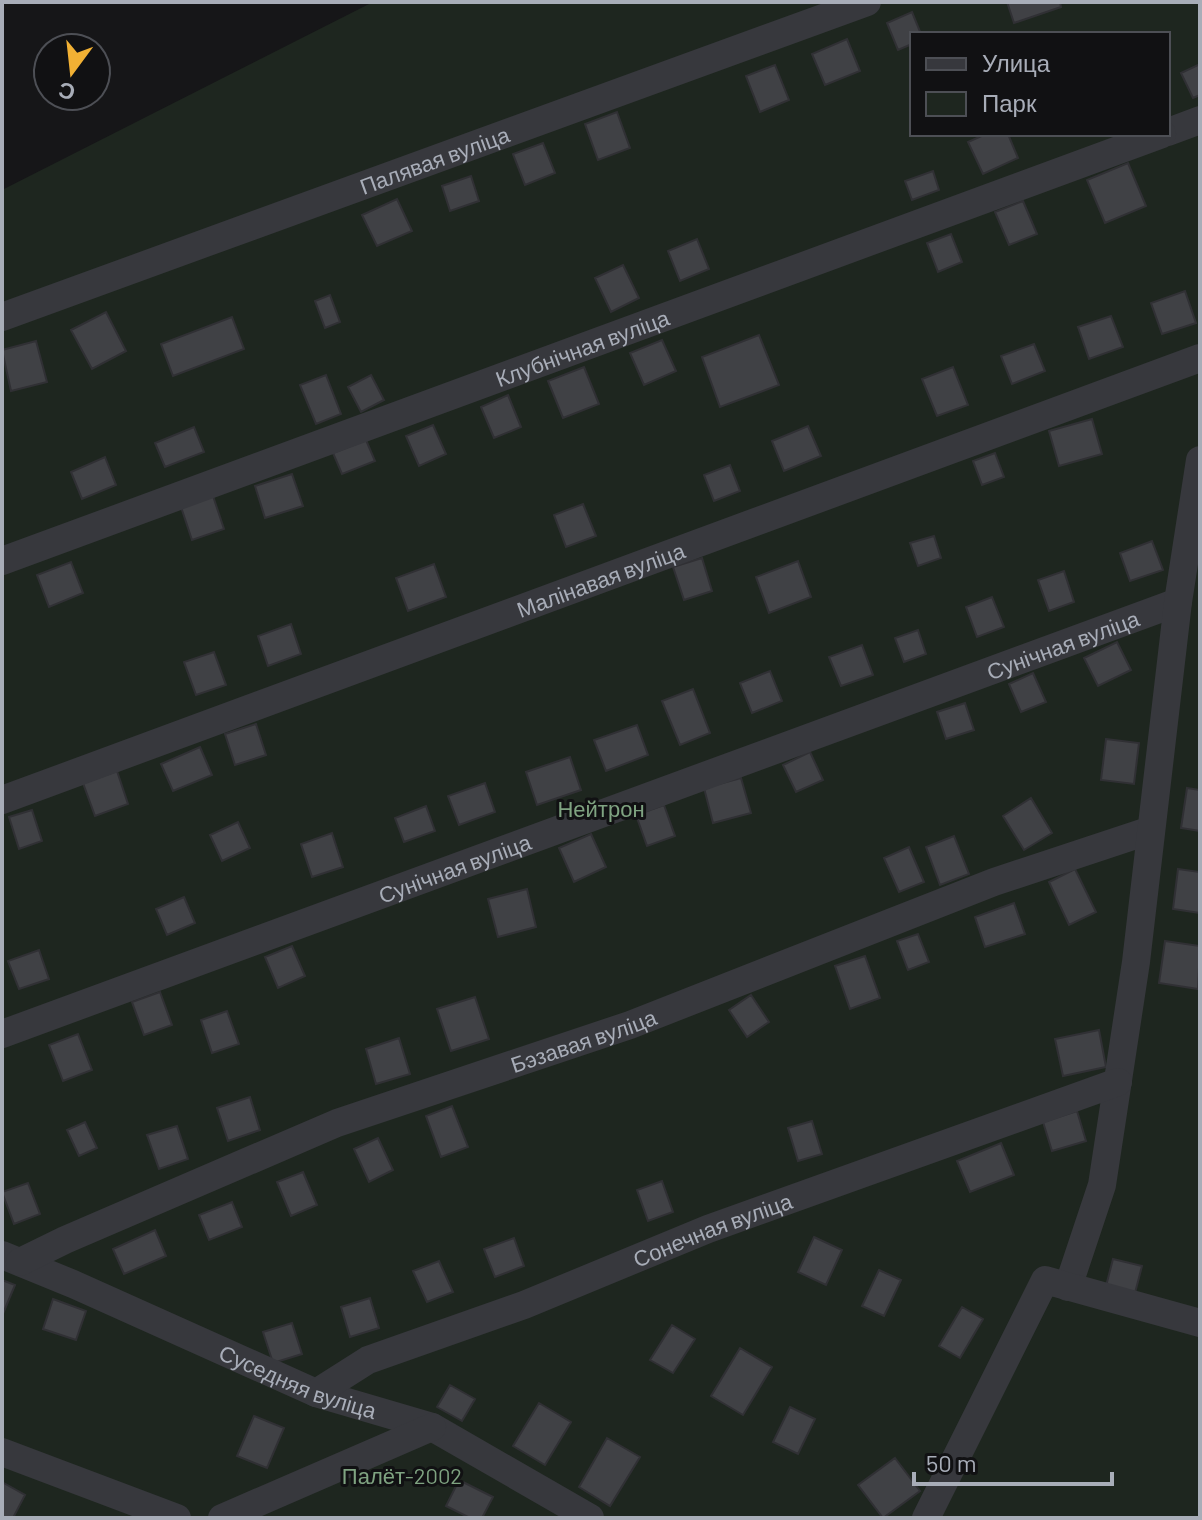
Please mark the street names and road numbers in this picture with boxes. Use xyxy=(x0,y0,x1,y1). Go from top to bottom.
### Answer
street label: Палявая вуліца xyxy=(356,120,513,199)
street label: Клубнічная вуліца xyxy=(492,303,673,391)
street label: Малінавая вуліца xyxy=(513,536,689,622)
street label: Сунічная вуліца xyxy=(983,604,1143,684)
street label: Сунічная вуліца xyxy=(375,828,535,908)
street label: Бэзавая вуліца xyxy=(507,1003,661,1077)
street label: Сонечная вуліца xyxy=(629,1187,796,1272)
street label: Суседняя вуліца xyxy=(215,1338,380,1423)

